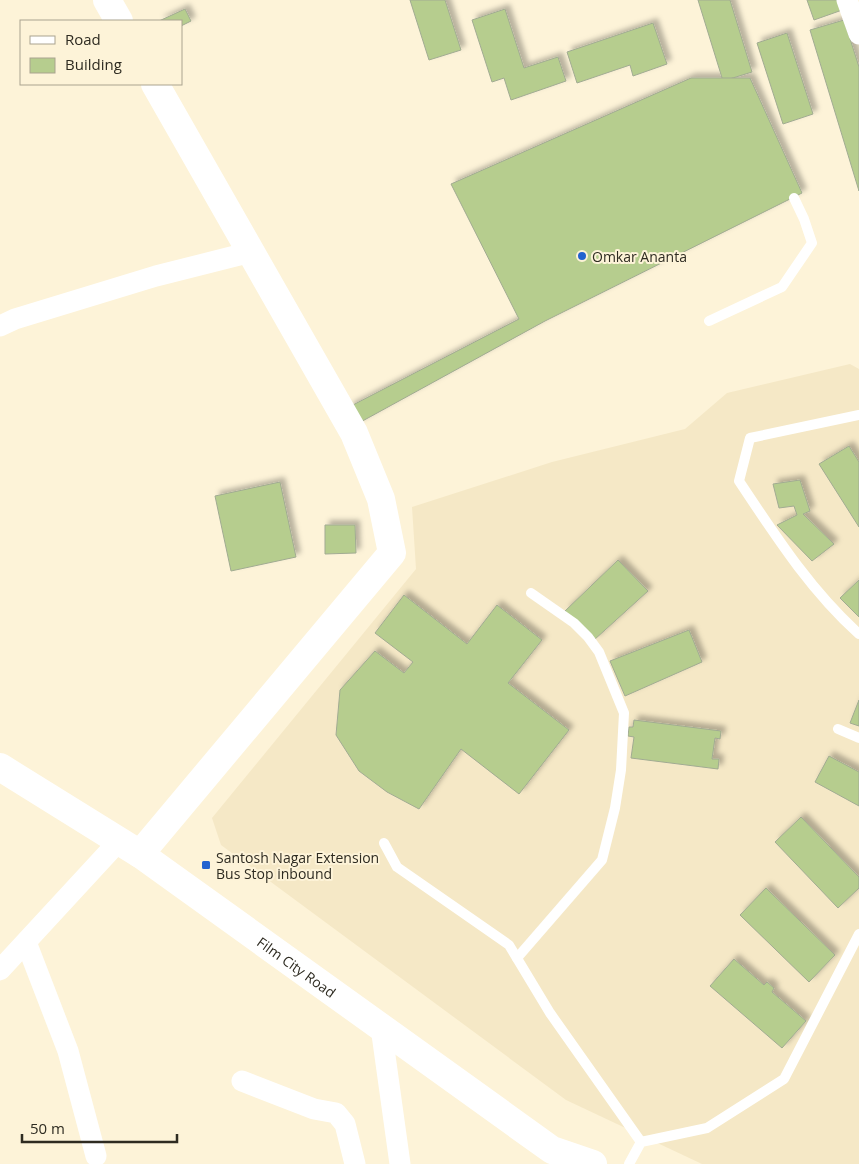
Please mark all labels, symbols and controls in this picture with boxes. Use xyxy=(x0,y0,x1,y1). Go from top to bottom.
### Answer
legend xyxy=(20,20,182,85)
text: Road xyxy=(65,29,101,49)
text: Building xyxy=(65,54,122,74)
place label: Omkar Ananta xyxy=(592,247,687,266)
marker: Omkar Ananta xyxy=(576,250,588,262)
place label: Santosh Nagar Extension Bus Stop inbound xyxy=(216,848,379,883)
marker: Santosh Nagar Extension Bus Stop inbound xyxy=(200,859,212,871)
street label: Film City Road xyxy=(254,932,340,1001)
scale bar xyxy=(22,1112,178,1144)
text: 50 m xyxy=(30,1118,65,1138)

